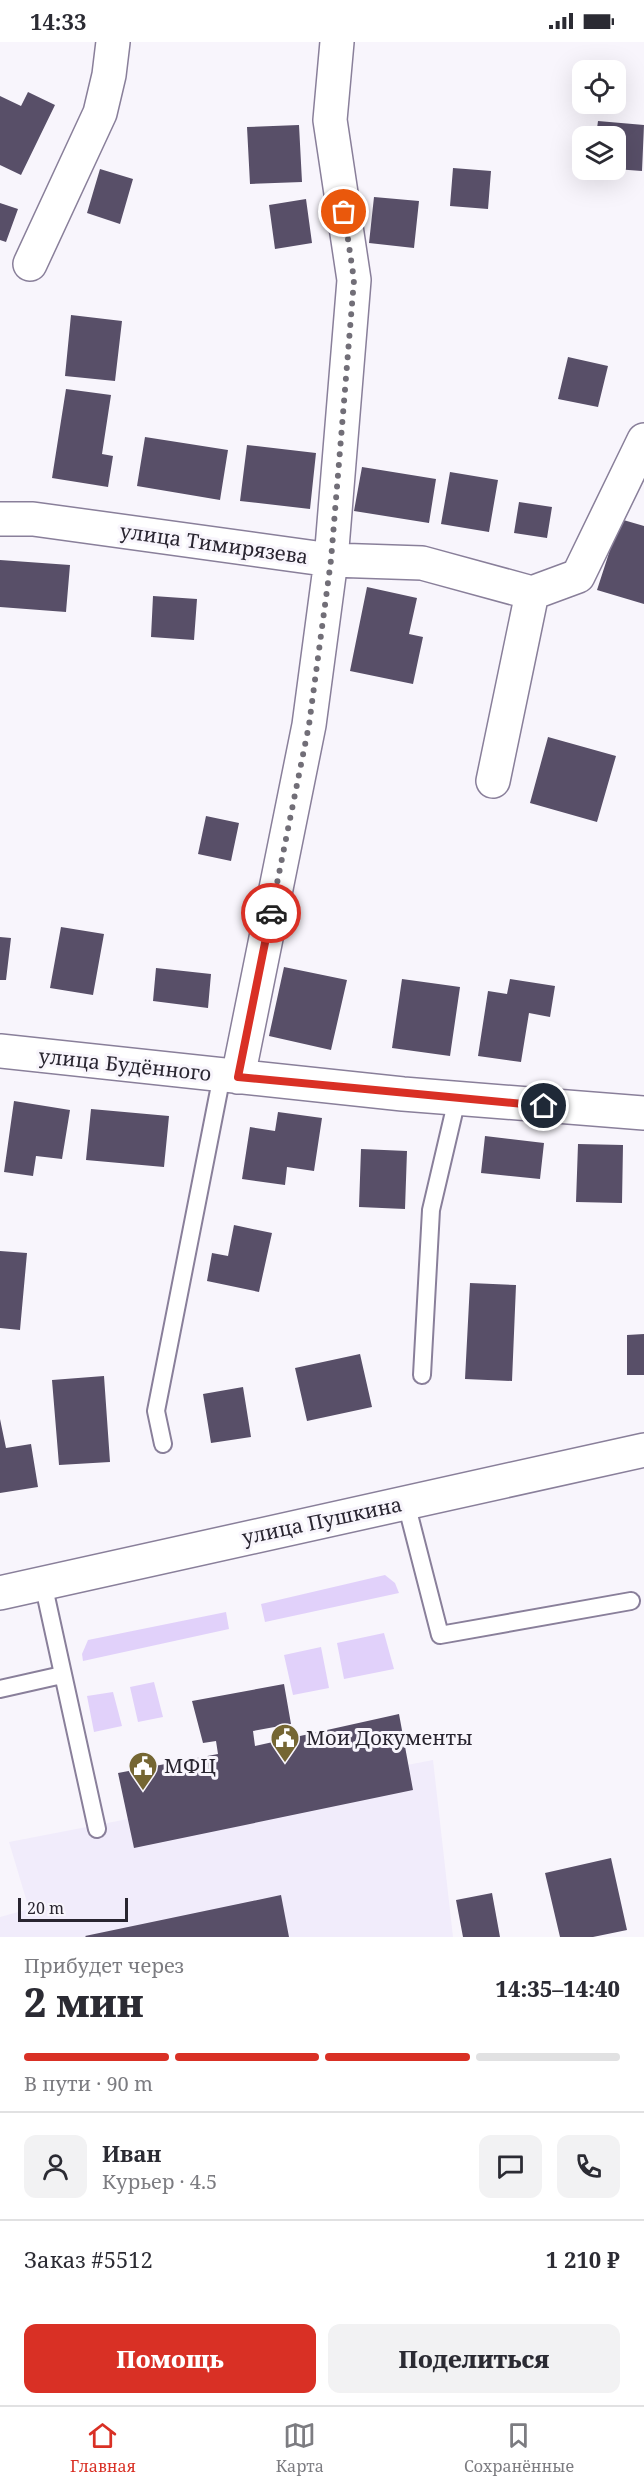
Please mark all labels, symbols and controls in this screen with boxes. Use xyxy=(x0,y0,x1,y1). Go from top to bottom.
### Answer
text: 14:33 xyxy=(30,6,86,36)
map controls xyxy=(572,60,626,180)
button: locate xyxy=(572,60,626,114)
button: layers xyxy=(572,126,626,180)
pin xyxy=(318,186,369,237)
icon: bag xyxy=(327,195,360,228)
street label: улица Тимирязева xyxy=(118,517,310,570)
courier xyxy=(241,883,301,943)
icon: car xyxy=(255,897,288,930)
street label: улица Будённого xyxy=(37,1042,213,1087)
pin xyxy=(518,1080,569,1131)
icon: home xyxy=(527,1089,560,1122)
street label: улица Пушкина xyxy=(239,1490,404,1551)
public building icon: Мои Документы xyxy=(269,1722,301,1764)
place label: Мои Документы xyxy=(306,1724,473,1751)
public building icon: МФЦ xyxy=(127,1750,159,1792)
place label: МФЦ xyxy=(164,1752,216,1779)
scale bar xyxy=(18,1895,128,1922)
text: 20 m xyxy=(27,1897,64,1919)
text: Прибудет через xyxy=(24,1952,184,1979)
text: 14:35–14:40 xyxy=(496,1973,620,2003)
text: 2 мин xyxy=(24,1975,144,2028)
text: В пути · 90 m xyxy=(24,2070,153,2097)
button: person xyxy=(24,2135,87,2198)
button: chat xyxy=(479,2135,542,2198)
button: phone xyxy=(557,2135,620,2198)
text: Иван xyxy=(102,2138,161,2168)
text: Курьер · 4.5 xyxy=(102,2168,217,2195)
text: Заказ #5512 xyxy=(24,2244,153,2274)
text: 1 210 ₽ xyxy=(546,2244,620,2274)
button: Помощь xyxy=(24,2324,316,2393)
button: Поделиться xyxy=(328,2324,620,2393)
tab: Главная xyxy=(70,2419,136,2477)
tab: Карта xyxy=(276,2419,324,2477)
tab: Сохранённые xyxy=(464,2419,574,2477)

